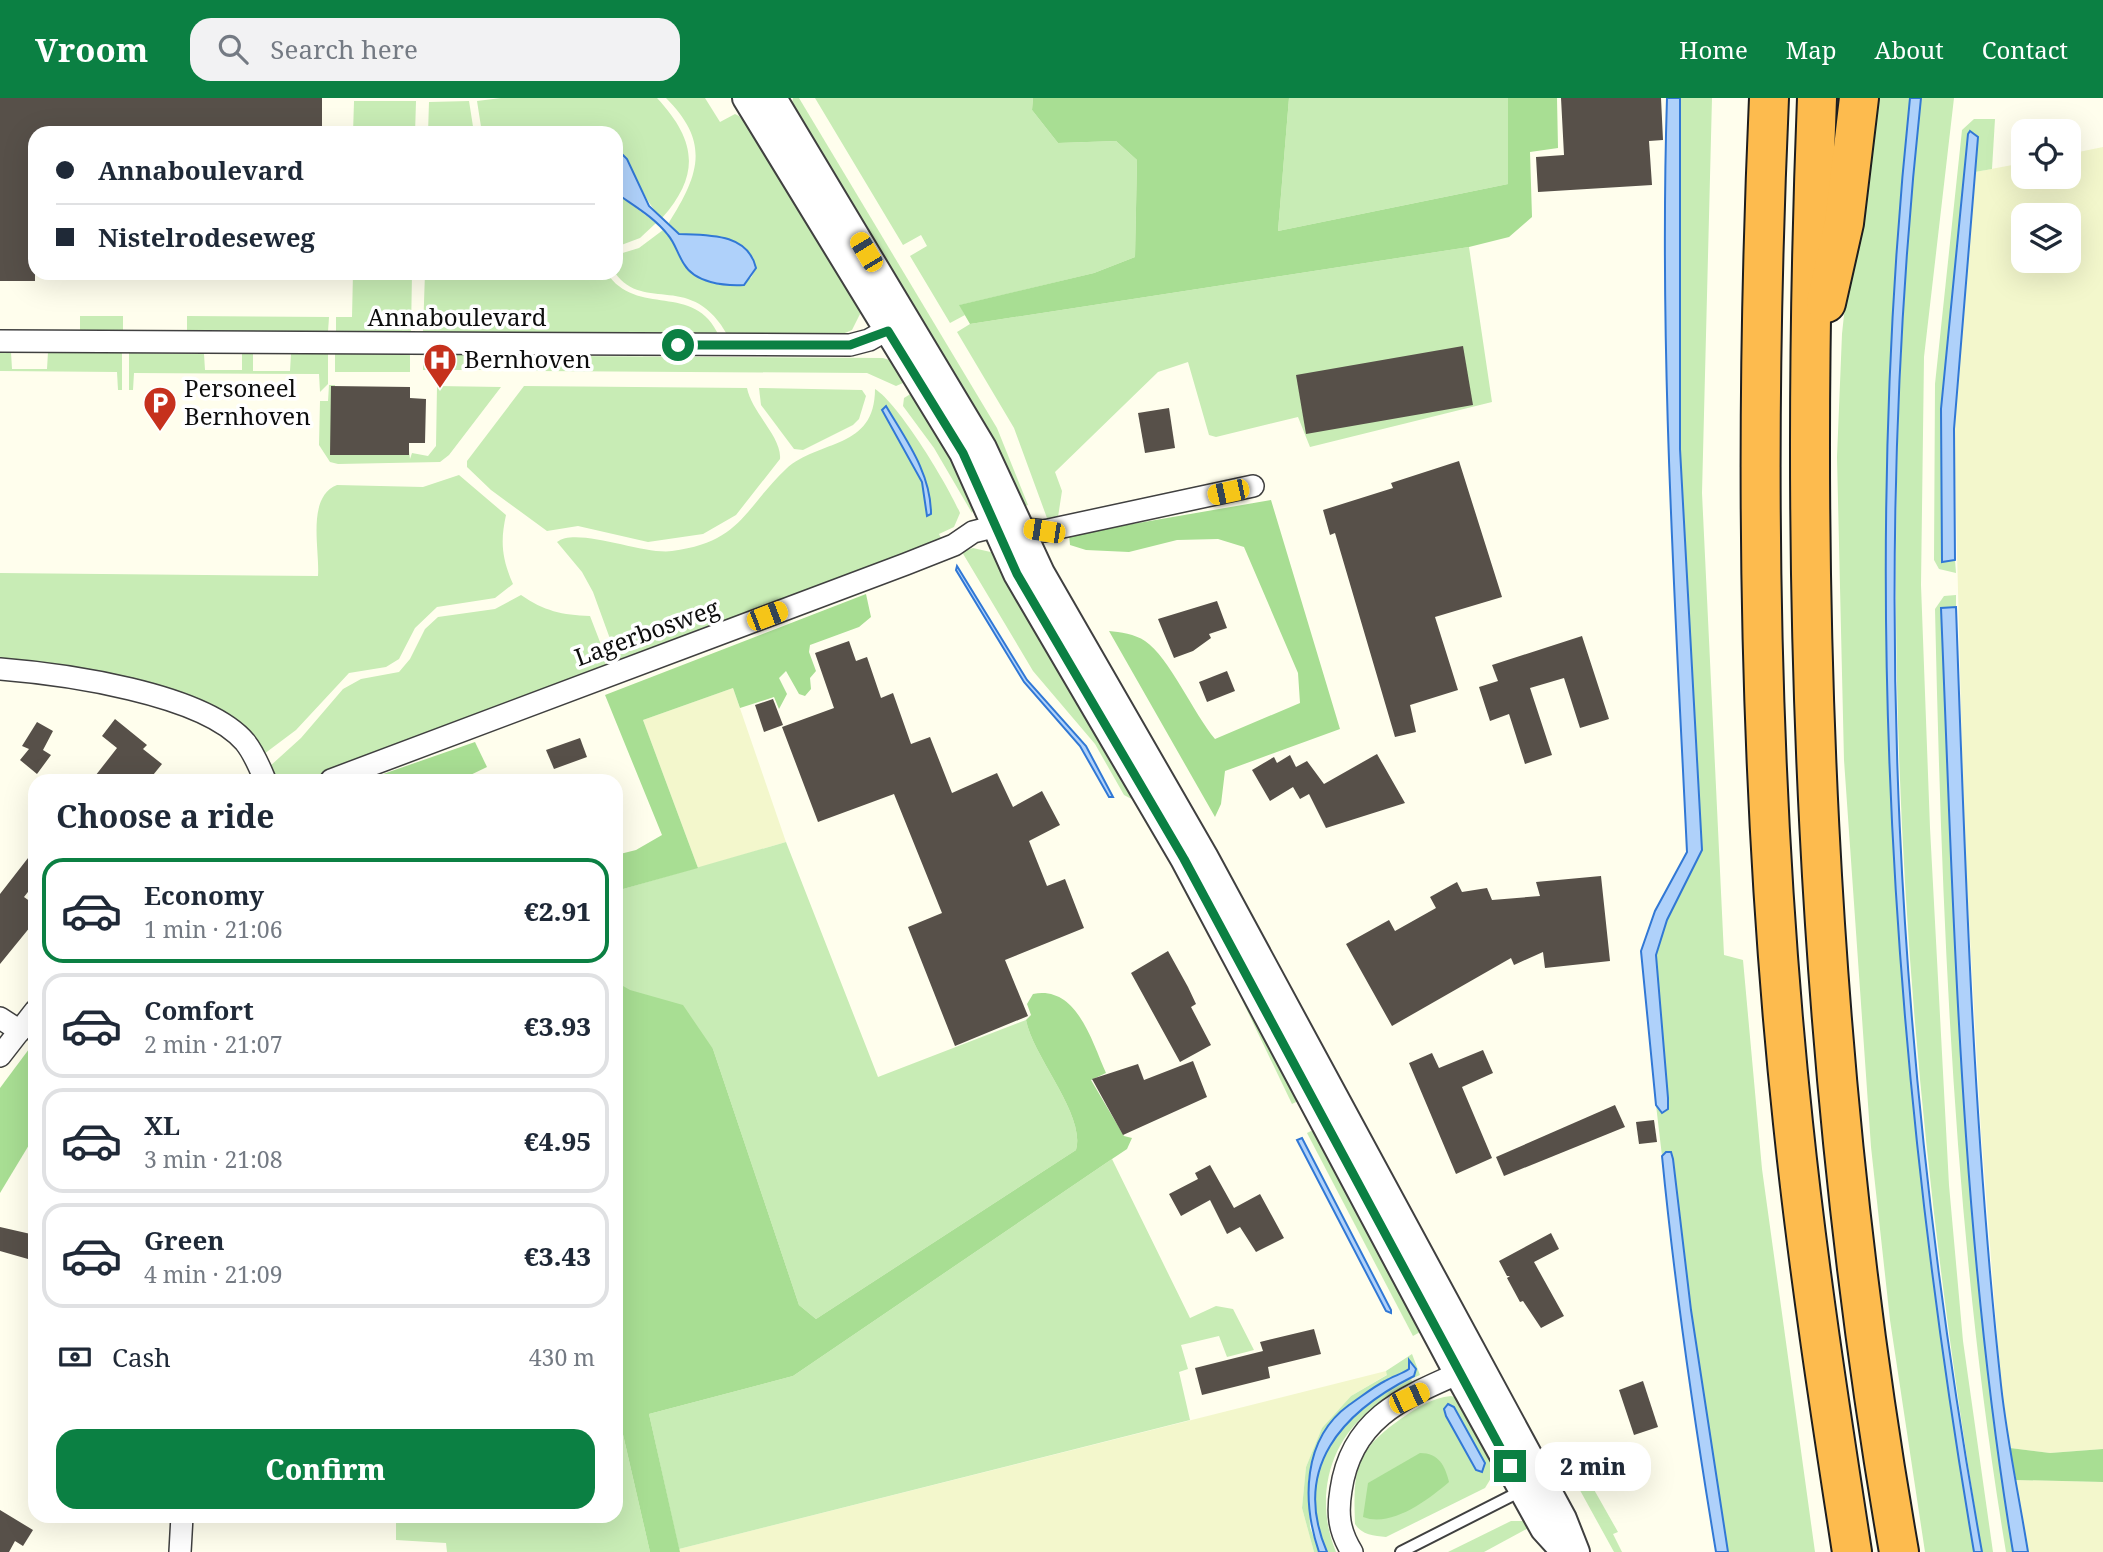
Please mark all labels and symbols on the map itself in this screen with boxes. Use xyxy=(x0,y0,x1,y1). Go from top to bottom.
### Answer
car xyxy=(847,229,886,275)
street label: Annaboulevard xyxy=(368,300,547,333)
route start xyxy=(662,329,694,361)
hospital icon: Bernhoven xyxy=(421,341,459,390)
place label: Bernhoven xyxy=(464,342,591,375)
place label: Personeel Bernhoven xyxy=(184,371,311,432)
parking icon: Personeel Bernhoven xyxy=(141,384,179,433)
car xyxy=(1206,477,1251,507)
car xyxy=(1022,517,1067,545)
street label: Lagerbosweg xyxy=(570,590,723,673)
car xyxy=(744,599,791,633)
car xyxy=(1386,1380,1433,1416)
callout: 2 min xyxy=(1534,1442,1650,1490)
route end xyxy=(1494,1450,1526,1482)

